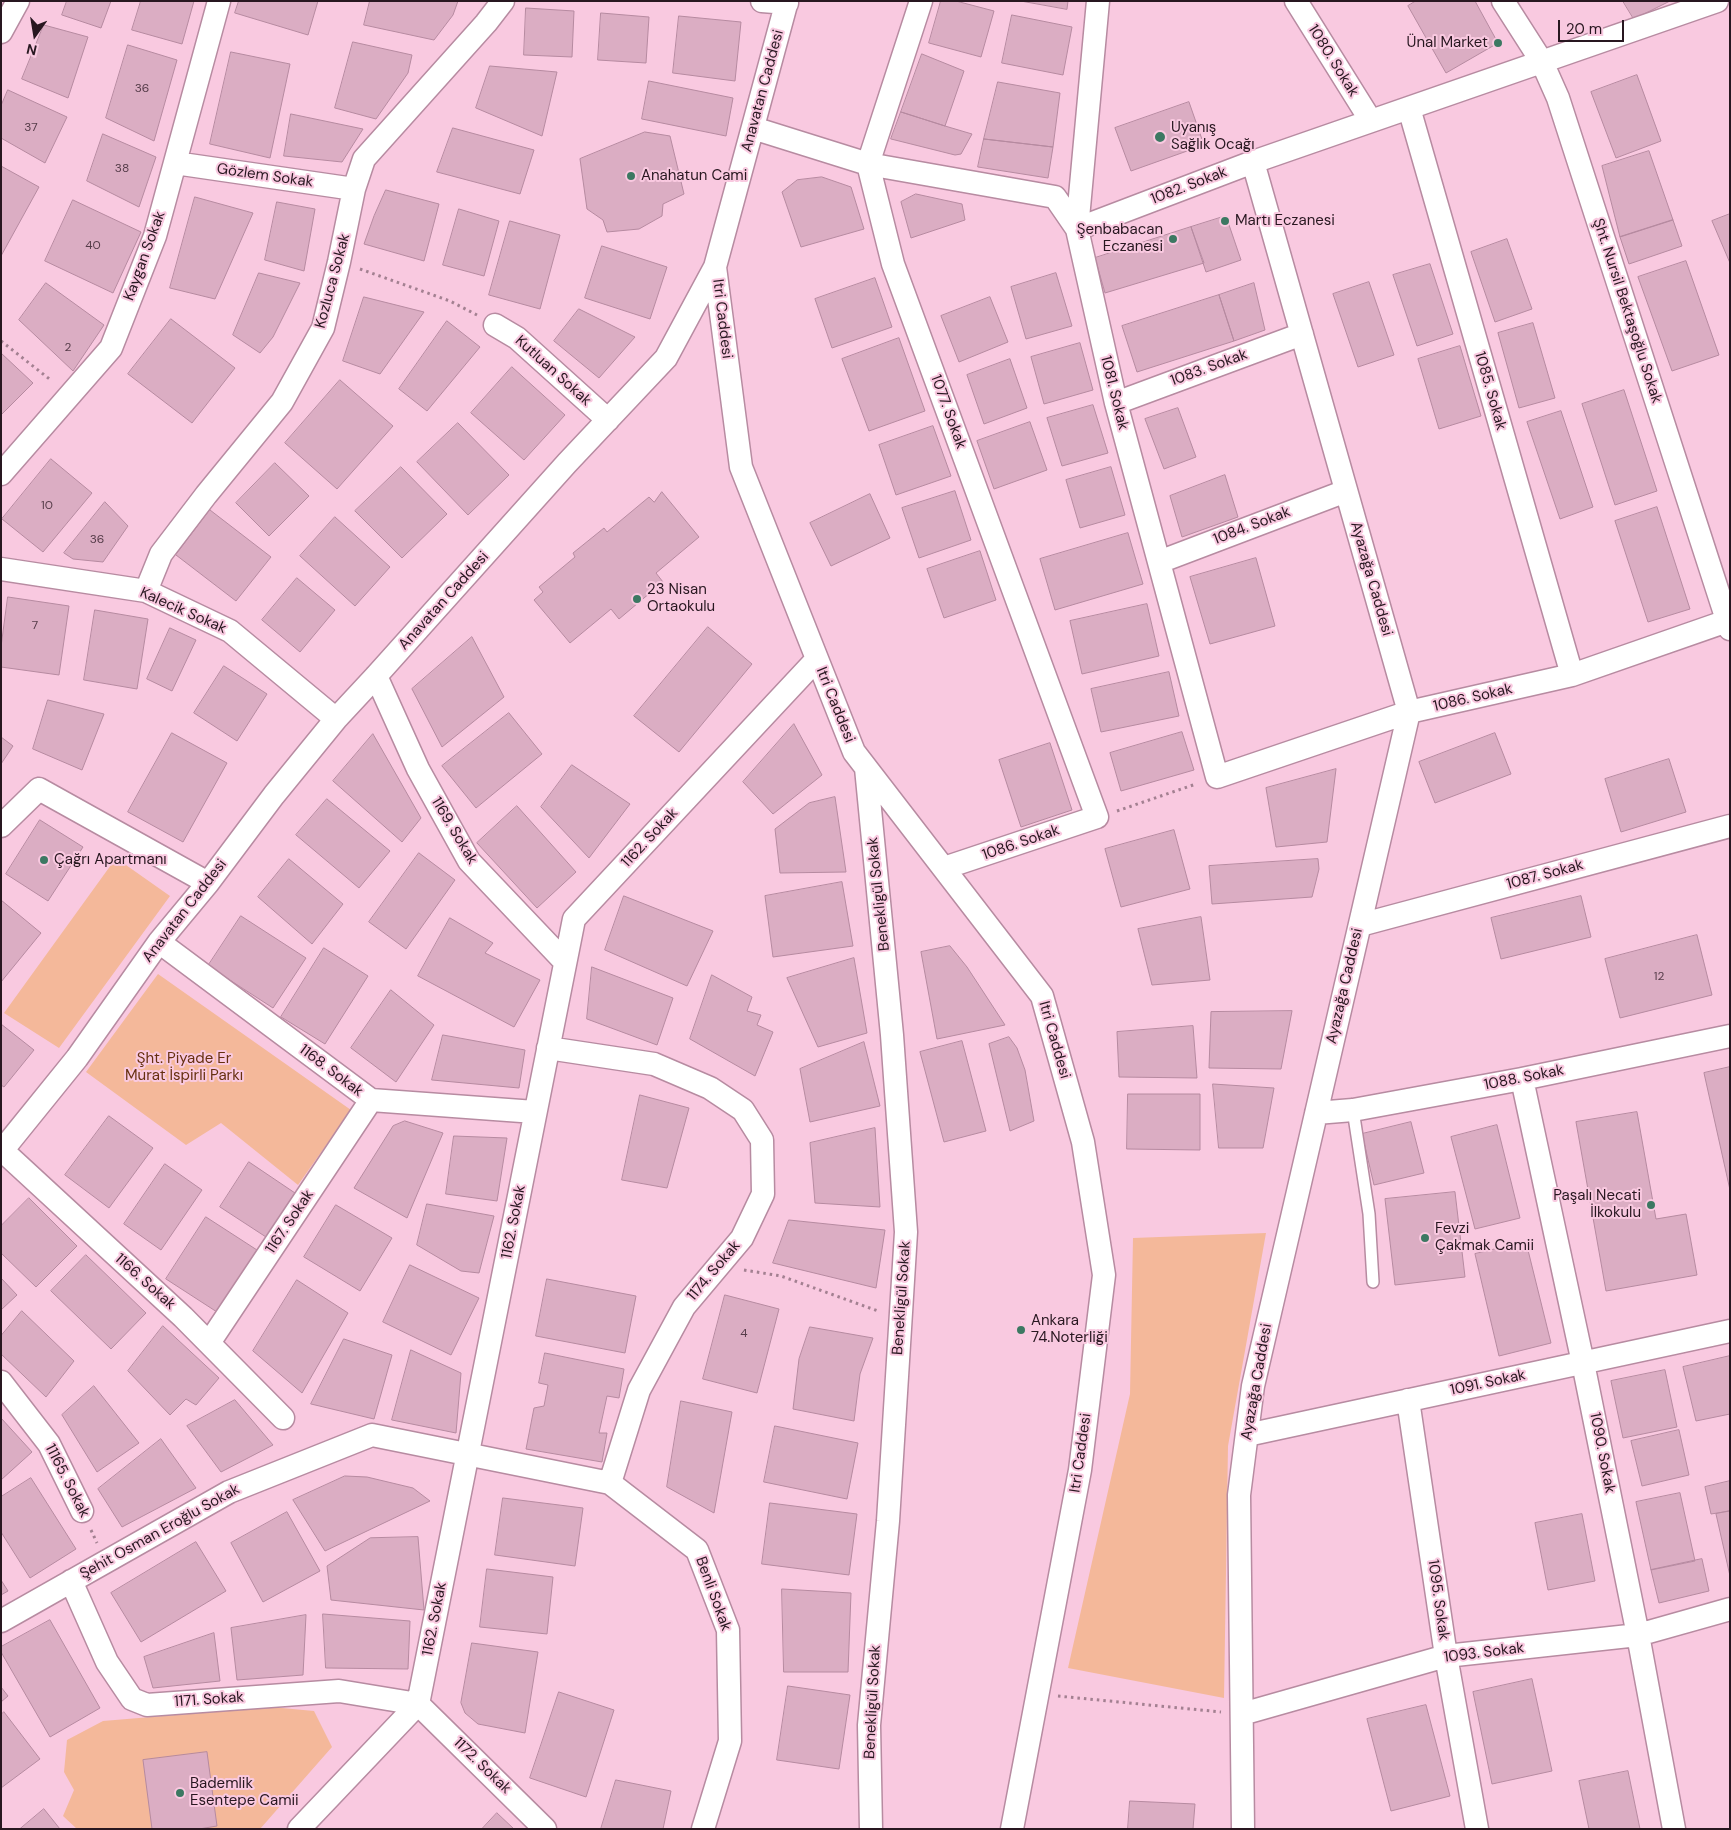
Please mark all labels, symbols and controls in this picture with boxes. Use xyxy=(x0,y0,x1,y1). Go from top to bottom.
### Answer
north arrow xyxy=(10,10,60,60)
scale bar xyxy=(1561,10,1627,42)
text: 20 m xyxy=(1566,19,1602,39)
street label: 1080. Sokak xyxy=(1304,22,1362,100)
street label: Anavatan Caddesi xyxy=(738,28,788,154)
place label: Ünal Market xyxy=(1407,34,1488,52)
marker: Ünal Market xyxy=(1492,37,1504,49)
text: N xyxy=(25,40,39,60)
house number: 36 xyxy=(135,82,149,96)
place label: Uyanış Sağlık Ocağı xyxy=(1171,119,1255,154)
house number: 37 xyxy=(24,121,38,135)
marker: Uyanış Sağlık Ocağı xyxy=(1153,130,1167,144)
street label: Gözlem Sokak xyxy=(216,160,314,192)
house number: 38 xyxy=(115,162,129,176)
street label: 1082. Sokak xyxy=(1148,163,1230,209)
place label: Anahatun Cami xyxy=(641,167,747,185)
marker: Anahatun Cami xyxy=(625,170,637,182)
street label: Kaygan Sokak xyxy=(120,209,170,303)
place label: Martı Eczanesi xyxy=(1235,212,1335,230)
marker: Martı Eczanesi xyxy=(1219,215,1231,227)
street label: Şht. Nursil Bektaşoğlu Sokak xyxy=(1589,216,1665,406)
place label: Şenbabacan Eczanesi xyxy=(1077,221,1163,256)
street label: Kozluca Sokak xyxy=(312,232,354,330)
marker: Şenbabacan Eczanesi xyxy=(1167,233,1179,245)
house number: 40 xyxy=(85,239,101,253)
street label: Itri Caddesi xyxy=(708,278,736,360)
street label: Kutluan Sokak xyxy=(511,332,595,410)
house number: 2 xyxy=(65,341,71,355)
street label: 1083. Sokak xyxy=(1168,346,1250,390)
street label: 1085. Sokak xyxy=(1470,350,1510,432)
street label: 1081. Sokak xyxy=(1096,354,1132,432)
street label: 1077. Sokak xyxy=(926,372,970,452)
house number: 10 xyxy=(41,499,53,513)
street label: 1084. Sokak xyxy=(1211,503,1293,549)
street label: Ayazağa Caddesi xyxy=(1346,520,1396,638)
house number: 36 xyxy=(90,533,104,547)
street label: Anavatan Caddesi xyxy=(395,548,493,654)
place label: 23 Nisan Ortaokulu xyxy=(647,581,715,616)
street label: Kalecik Sokak xyxy=(137,584,229,638)
marker: 23 Nisan Ortaokulu xyxy=(631,593,643,605)
house number: 7 xyxy=(32,619,38,633)
street label: Itri Caddesi xyxy=(812,665,858,745)
street label: 1086. Sokak xyxy=(1432,680,1514,716)
street label: 1169. Sokak xyxy=(427,794,481,868)
street label: 1162. Sokak xyxy=(618,805,682,871)
street label: 1086. Sokak xyxy=(980,821,1062,865)
street label: Benekligül Sokak xyxy=(864,836,894,952)
place label: Çağrı Apartmanı xyxy=(54,851,167,869)
marker: Çağrı Apartmanı xyxy=(38,854,50,866)
street label: Anavatan Caddesi xyxy=(139,856,231,966)
street label: 1087. Sokak xyxy=(1505,856,1585,894)
street label: Ayazağa Caddesi xyxy=(1323,926,1367,1046)
house number: 12 xyxy=(1654,970,1664,984)
street label: Itri Caddesi xyxy=(1034,999,1074,1081)
street label: 1168. Sokak xyxy=(295,1041,367,1101)
park label: Şht. Piyade Er Murat İspirli Parkı xyxy=(125,1050,243,1085)
street label: 1088. Sokak xyxy=(1483,1061,1565,1095)
street label: 1162. Sokak xyxy=(498,1184,530,1260)
street label: 1167. Sokak xyxy=(262,1187,318,1257)
place label: Paşalı Necati İlkokulu xyxy=(1553,1187,1641,1222)
marker: Paşalı Necati İlkokulu xyxy=(1645,1199,1657,1211)
place label: Fevzi Çakmak Camii xyxy=(1435,1220,1534,1255)
marker: Fevzi Çakmak Camii xyxy=(1419,1232,1431,1244)
street label: 1174. Sokak xyxy=(684,1237,744,1305)
street label: Benekligül Sokak xyxy=(889,1240,915,1356)
street label: 1166. Sokak xyxy=(111,1250,179,1314)
place label: Ankara 74.Noterliği xyxy=(1031,1312,1108,1347)
street label: Ayazağa Caddesi xyxy=(1238,1322,1276,1442)
marker: Ankara 74.Noterliği xyxy=(1015,1324,1027,1336)
house number: 4 xyxy=(740,1327,748,1341)
street label: 1091. Sokak xyxy=(1449,1366,1527,1400)
street label: 1090. Sokak xyxy=(1585,1411,1619,1495)
street label: Itri Caddesi xyxy=(1067,1412,1095,1494)
street label: 11165. Sokak xyxy=(41,1441,93,1521)
street label: Şehit Osman Eroğlu Sokak xyxy=(77,1480,243,1584)
street label: Benli Sokak xyxy=(691,1554,735,1634)
street label: 1095. Sokak xyxy=(1423,1559,1453,1641)
street label: 1162. Sokak xyxy=(419,1581,451,1657)
street label: 1093. Sokak xyxy=(1443,1639,1525,1667)
street label: Benekligül Sokak xyxy=(861,1644,885,1760)
street label: 1171. Sokak xyxy=(174,1689,244,1711)
street label: 1172. Sokak xyxy=(449,1734,515,1798)
place label: Bademlik Esentepe Camii xyxy=(190,1775,299,1810)
marker: Bademlik Esentepe Camii xyxy=(174,1787,186,1799)

